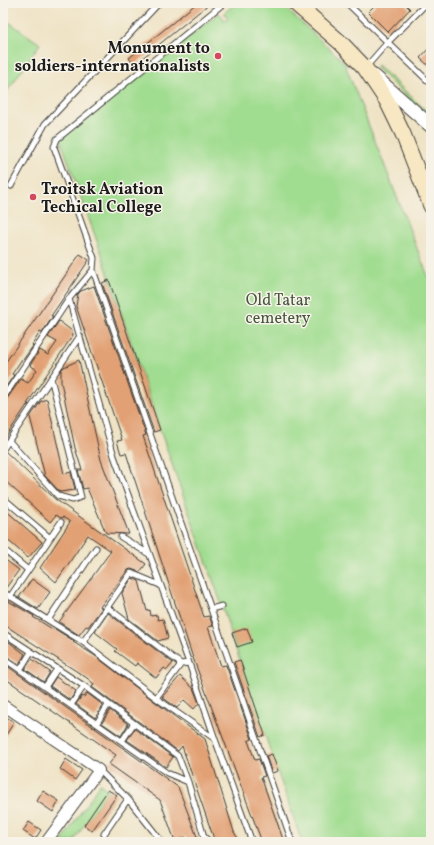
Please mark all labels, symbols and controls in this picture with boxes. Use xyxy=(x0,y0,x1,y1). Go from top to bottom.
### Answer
place label: Monument to soldiers-internationalists xyxy=(15,38,210,78)
marker: Monument to soldiers-internationalists xyxy=(213,51,223,61)
place label: Troitsk Aviation Techical College xyxy=(41,179,164,219)
marker: Troitsk Aviation Techical College xyxy=(28,192,38,202)
park label: Old Tatar cemetery xyxy=(246,290,311,330)

